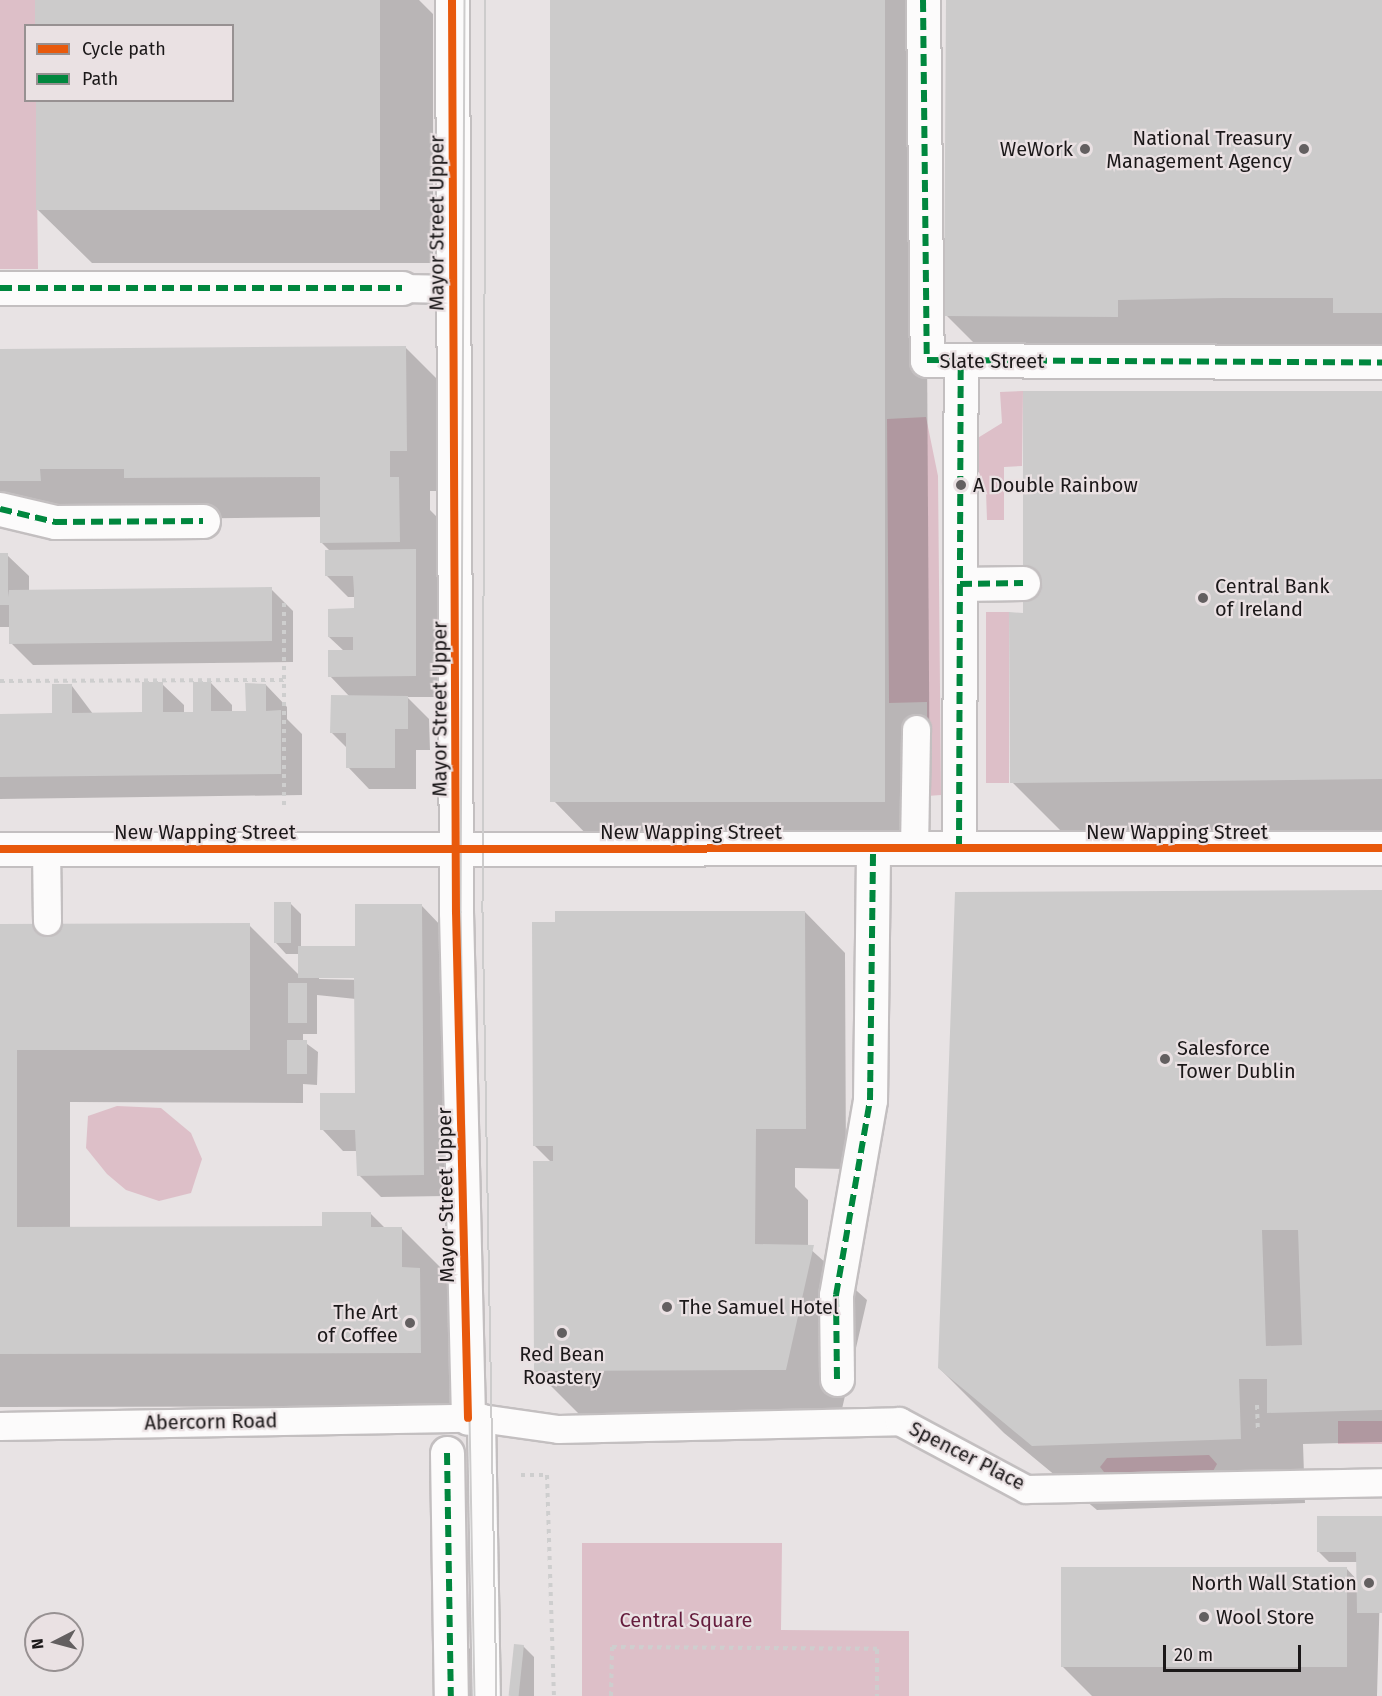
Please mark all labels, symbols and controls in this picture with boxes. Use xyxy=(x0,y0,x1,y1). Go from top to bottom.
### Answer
legend xyxy=(24,24,234,102)
text: Cycle path xyxy=(82,38,166,60)
text: Path xyxy=(82,68,118,90)
place label: National Treasury Management Agency xyxy=(1106,126,1292,173)
street label: Mayor Street Upper xyxy=(425,135,449,311)
place label: WeWork xyxy=(1000,137,1073,161)
marker: WeWork xyxy=(1078,142,1092,156)
marker: National Treasury Management Agency xyxy=(1297,142,1311,156)
street label: Slate Street xyxy=(940,349,1044,373)
place label: A Double Rainbow xyxy=(973,473,1138,497)
marker: A Double Rainbow xyxy=(954,478,968,492)
place label: Central Bank of Ireland xyxy=(1215,574,1329,621)
marker: Central Bank of Ireland xyxy=(1196,591,1210,605)
street label: Mayor Street Upper xyxy=(428,621,452,797)
street label: New Wapping Street xyxy=(114,820,296,844)
street label: New Wapping Street xyxy=(600,820,782,844)
street label: New Wapping Street xyxy=(1086,820,1268,844)
place label: Salesforce Tower Dublin xyxy=(1177,1036,1296,1083)
marker: Salesforce Tower Dublin xyxy=(1158,1052,1172,1066)
street label: Mayor Street Upper xyxy=(432,1107,460,1283)
place label: The Samuel Hotel xyxy=(679,1295,839,1319)
place label: The Art of Coffee xyxy=(317,1300,398,1347)
marker: The Samuel Hotel xyxy=(660,1300,674,1314)
marker: The Art of Coffee xyxy=(403,1316,417,1330)
marker: Red Bean Roastery xyxy=(555,1326,569,1340)
place label: Red Bean Roastery xyxy=(519,1342,605,1389)
street label: Abercorn Road xyxy=(144,1409,278,1435)
street label: Spencer Place xyxy=(905,1417,1029,1495)
place label: North Wall Station xyxy=(1191,1571,1357,1595)
marker: North Wall Station xyxy=(1362,1576,1376,1590)
place label: Wool Store xyxy=(1216,1605,1314,1629)
park label: Central Square xyxy=(620,1608,752,1632)
marker: Wool Store xyxy=(1197,1610,1211,1624)
north arrow xyxy=(24,1612,84,1672)
scale bar xyxy=(1166,1633,1304,1671)
text: N xyxy=(28,1637,48,1650)
text: 20 m xyxy=(1174,1644,1213,1666)

